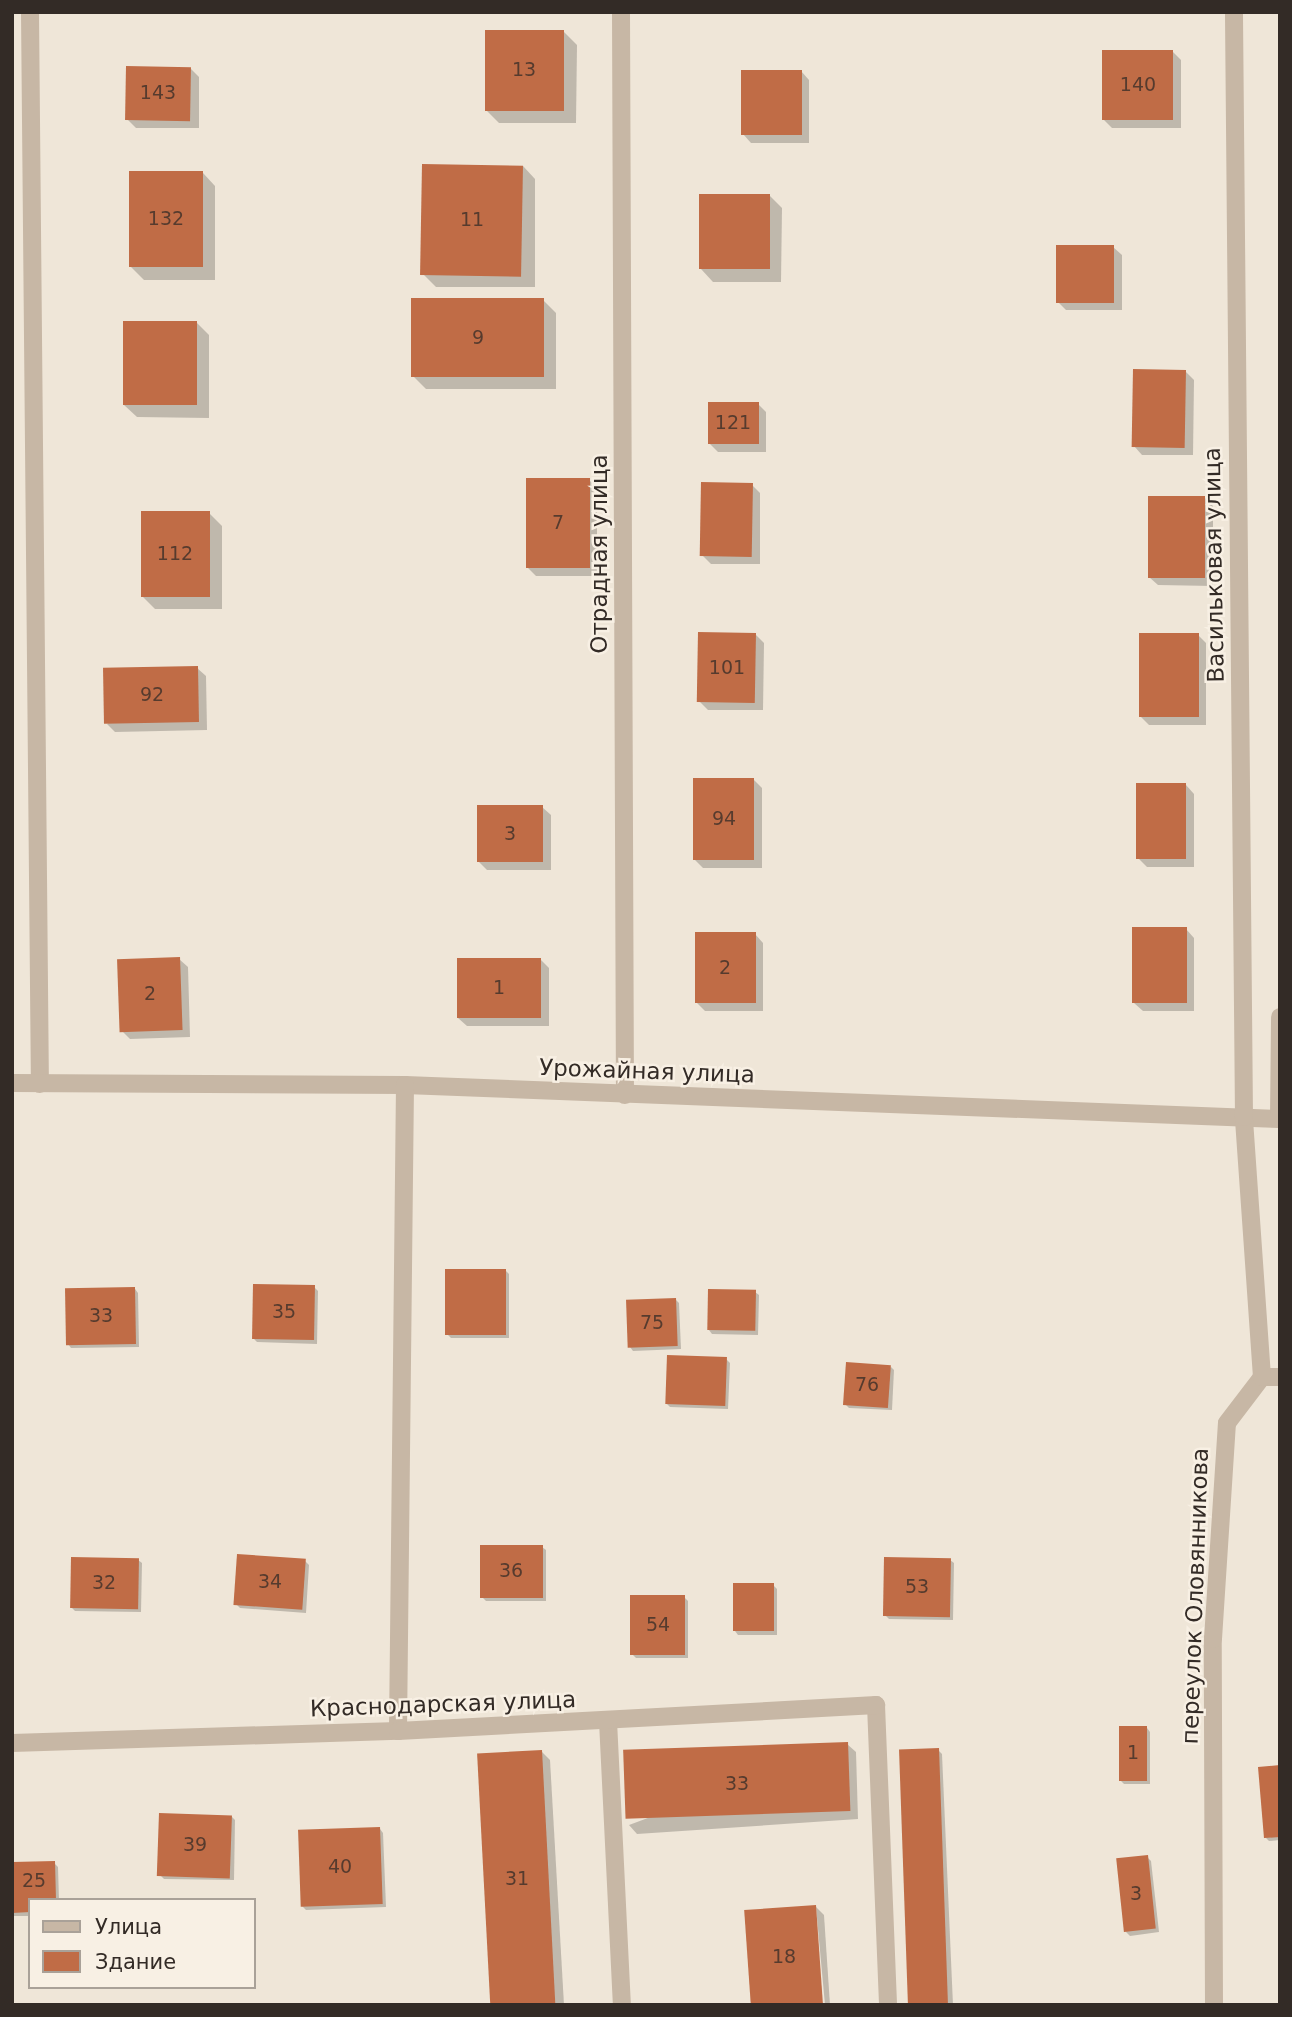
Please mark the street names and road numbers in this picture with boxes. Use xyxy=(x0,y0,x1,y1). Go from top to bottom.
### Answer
street label: Васильковая улица xyxy=(1198,447,1230,683)
street label: Отрадная улица xyxy=(585,454,613,654)
street label: Урожайная улица xyxy=(539,1053,755,1089)
street label: переулок Оловянникова xyxy=(1176,1447,1214,1745)
street label: Краснодарская улица xyxy=(310,1686,576,1722)

